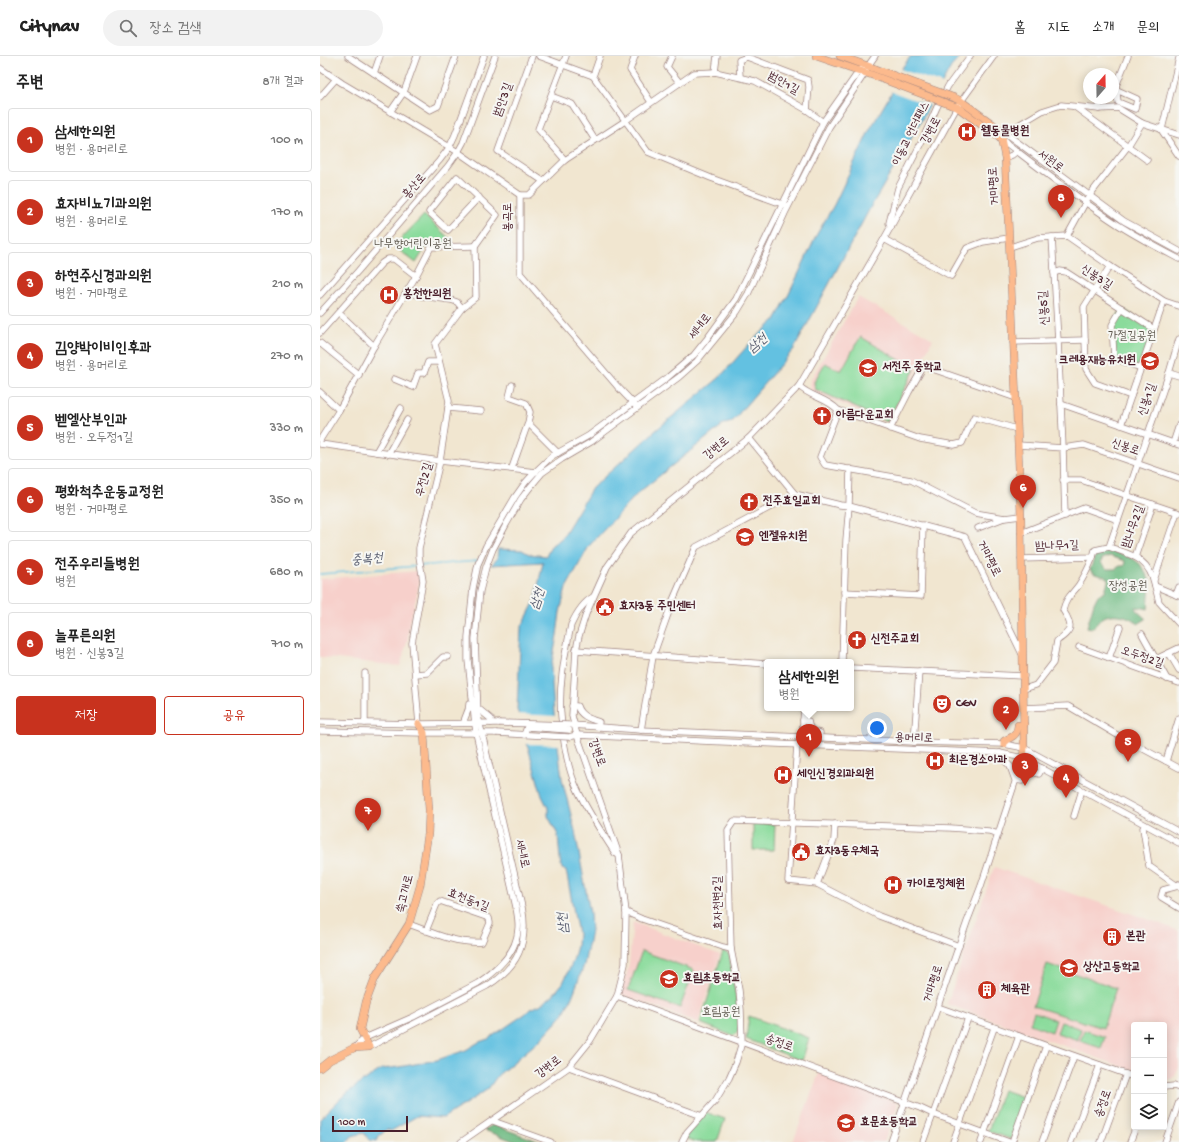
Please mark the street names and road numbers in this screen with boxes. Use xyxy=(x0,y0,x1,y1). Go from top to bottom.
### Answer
street label: 범안1길 xyxy=(765,70,801,98)
street label: 범안3길 xyxy=(491,81,517,119)
street label: 이동교 언더패스 xyxy=(890,99,934,169)
street label: 강변로 xyxy=(919,115,945,147)
street label: 서원로 xyxy=(1034,148,1066,176)
street label: 거마평로 xyxy=(987,166,1003,206)
street label: 홍산로 xyxy=(399,171,430,203)
street label: 봉곡로 xyxy=(502,203,516,231)
street label: 신봉3길 xyxy=(1077,263,1115,294)
street label: 신봉5길 xyxy=(1037,290,1053,326)
street label: 세내로 xyxy=(687,311,715,343)
street label: 신봉1길 xyxy=(1136,381,1160,418)
street label: 강변로 xyxy=(701,434,733,464)
street label: 신봉로 xyxy=(1109,437,1141,459)
street label: 우전2길 xyxy=(413,461,437,499)
street label: 밤나무2길 xyxy=(1120,503,1148,550)
street label: 거마평로 xyxy=(973,539,1003,579)
street label: 밤나무1길 xyxy=(1035,539,1079,555)
street label: 오두정2길 xyxy=(1119,644,1166,672)
street label: 용머리로 xyxy=(894,731,934,747)
street label: 강변로 xyxy=(584,737,608,769)
street label: 세내로 xyxy=(511,838,531,870)
street label: 쑥고개로 xyxy=(395,874,417,914)
street label: 효자천변2길 xyxy=(712,875,726,930)
street label: 효천동1길 xyxy=(445,887,491,915)
street label: 거마평로 xyxy=(921,963,947,1005)
street label: 송정로 xyxy=(763,1032,795,1056)
street label: 강변로 xyxy=(533,1054,565,1082)
street label: 송정로 xyxy=(1092,1088,1116,1120)

